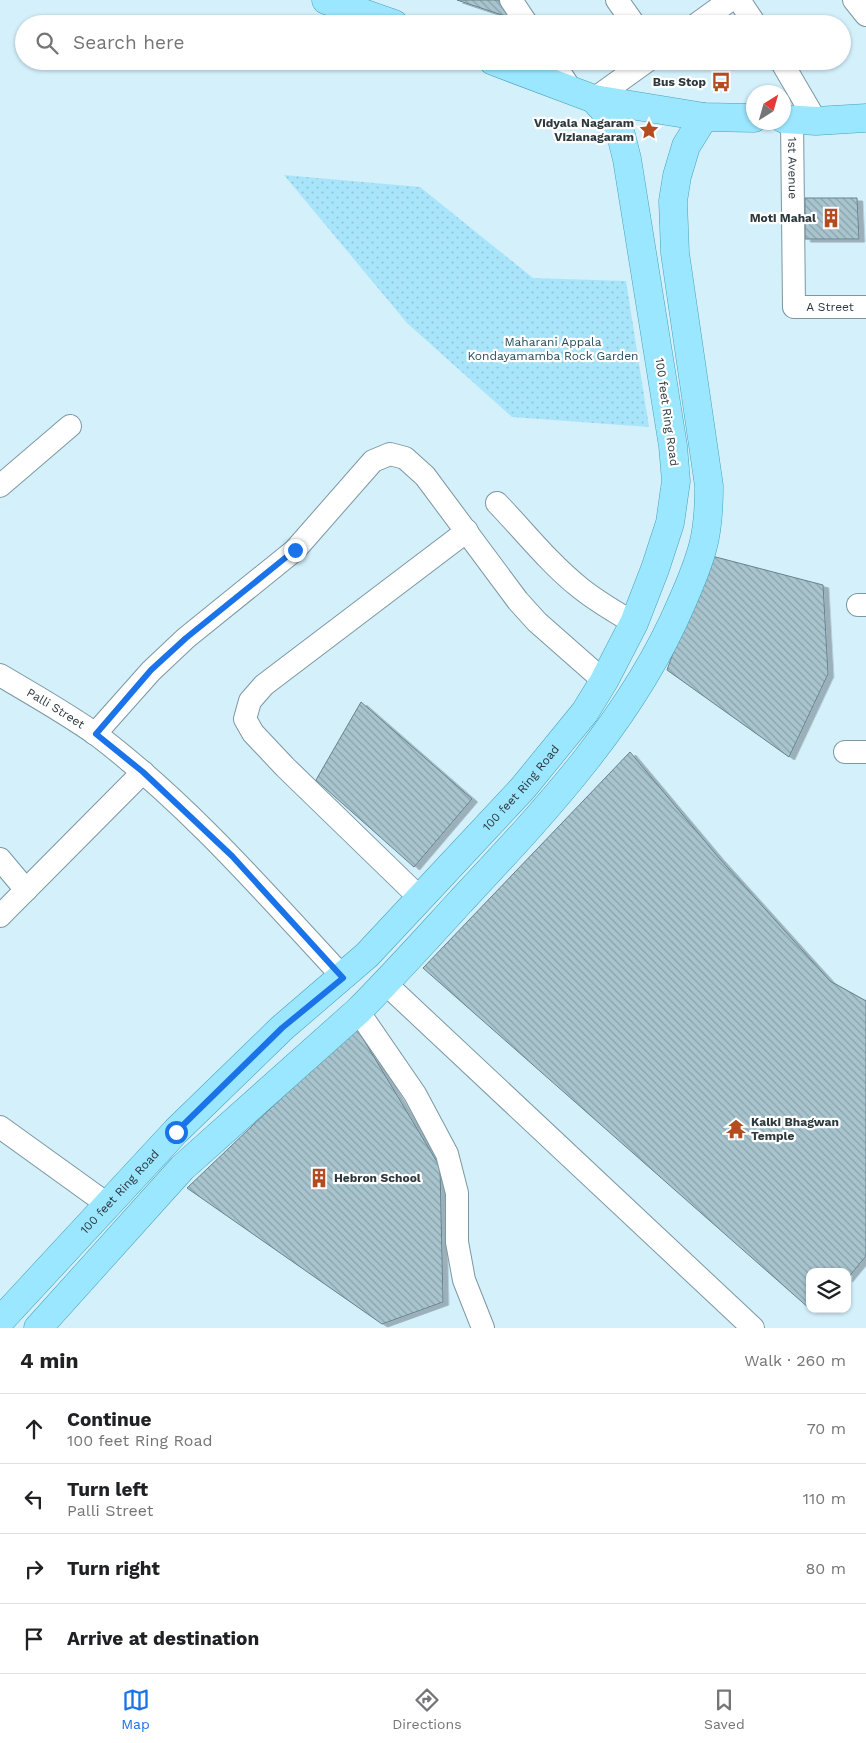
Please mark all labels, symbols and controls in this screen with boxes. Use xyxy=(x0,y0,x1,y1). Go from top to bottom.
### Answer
search box xyxy=(15,15,851,70)
icon: search xyxy=(33,29,61,57)
text: Search here xyxy=(73,31,184,54)
bus stop icon: Bus Stop xyxy=(710,71,732,93)
place label: Bus Stop xyxy=(653,75,706,89)
north arrow xyxy=(746,85,791,130)
place label: Vidyala Nagaram Vizianagaram xyxy=(534,116,634,144)
place icon: Vidyala Nagaram Vizianagaram xyxy=(638,119,660,141)
street label: 1st Avenue xyxy=(785,137,800,199)
building icon: Moti Mahal xyxy=(820,207,842,229)
place label: Moti Mahal xyxy=(750,211,816,225)
street label: A Street xyxy=(806,300,854,314)
park label: Maharani Appala Kondayamamba Rock Garden xyxy=(468,335,638,363)
street label: 100 feet Ring Road xyxy=(652,357,682,467)
route end xyxy=(284,539,307,562)
street label: Palli Street xyxy=(24,685,87,731)
street label: 100 feet Ring Road xyxy=(480,742,562,834)
place label: Kalki Bhagwan Temple xyxy=(751,1115,839,1143)
temple icon: Kalki Bhagwan Temple xyxy=(725,1118,747,1140)
route start xyxy=(165,1121,188,1144)
street label: 100 feet Ring Road xyxy=(77,1147,162,1237)
building icon: Hebron School xyxy=(308,1167,330,1189)
place label: Hebron School xyxy=(334,1171,421,1185)
map controls xyxy=(806,1268,851,1313)
button: layers xyxy=(806,1268,851,1313)
text: 4 min xyxy=(20,1348,78,1373)
text: Walk · 260 m xyxy=(744,1351,846,1370)
text: Continue xyxy=(67,1408,151,1431)
icon: ahead xyxy=(20,1415,48,1443)
text: 70 m xyxy=(807,1419,846,1438)
text: 100 feet Ring Road xyxy=(67,1431,213,1450)
text: Turn left xyxy=(67,1478,148,1501)
icon: left xyxy=(20,1485,48,1513)
text: 110 m xyxy=(803,1489,846,1508)
text: Palli Street xyxy=(67,1501,153,1520)
icon: right xyxy=(20,1555,48,1583)
text: Turn right xyxy=(67,1557,160,1580)
text: 80 m xyxy=(805,1559,846,1578)
icon: arrive xyxy=(20,1625,48,1653)
text: Arrive at destination xyxy=(67,1627,259,1650)
tab: Map xyxy=(121,1686,150,1732)
tab: Directions xyxy=(392,1686,462,1732)
tab: Saved xyxy=(704,1686,745,1732)

